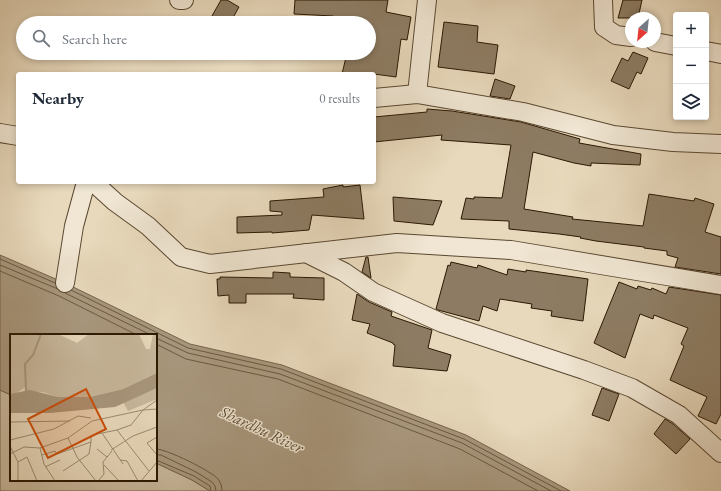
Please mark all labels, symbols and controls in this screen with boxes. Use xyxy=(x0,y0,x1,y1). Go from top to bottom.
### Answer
north arrow xyxy=(625,12,661,48)
map controls xyxy=(673,12,709,120)
button: + xyxy=(673,12,709,48)
search box xyxy=(16,16,376,60)
icon: search xyxy=(30,27,52,49)
text: Search here xyxy=(62,29,127,48)
button: − xyxy=(673,48,709,84)
button: layers xyxy=(673,84,709,120)
text: Nearby xyxy=(32,87,84,109)
text: 0 results xyxy=(319,90,360,107)
inset map xyxy=(10,334,157,481)
water label: Shardhu River xyxy=(216,401,308,458)

